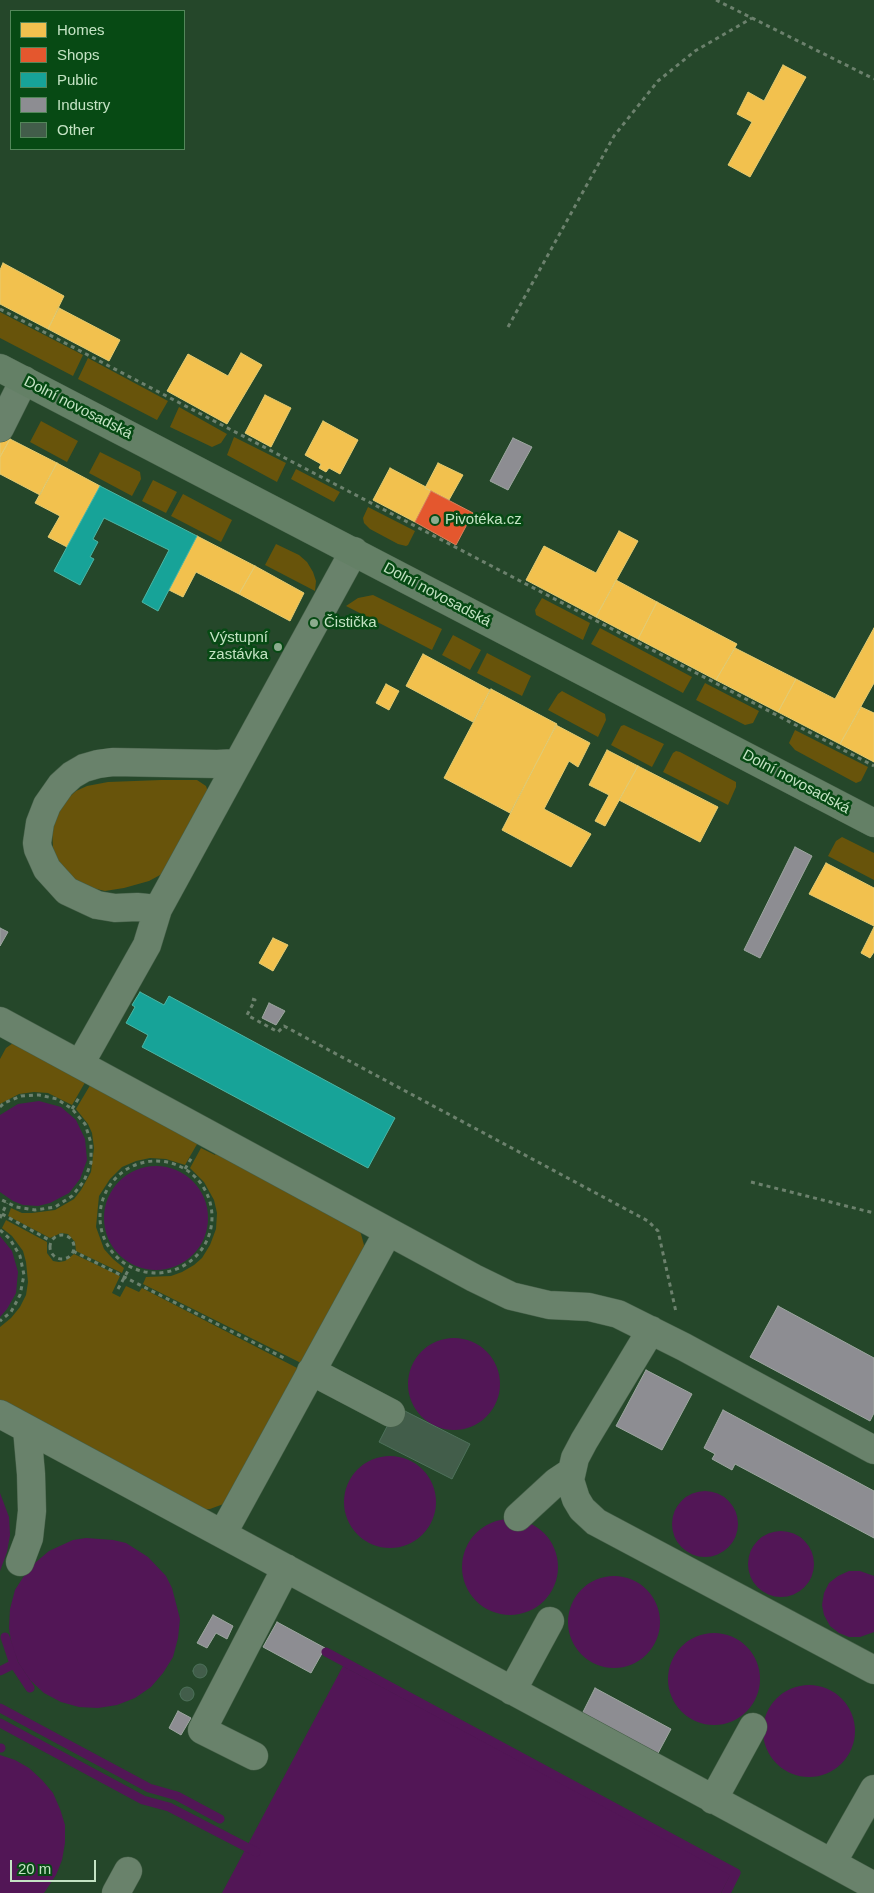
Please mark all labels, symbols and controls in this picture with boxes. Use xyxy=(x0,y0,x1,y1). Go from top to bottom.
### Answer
legend xyxy=(10,10,185,150)
text: Homes xyxy=(57,21,105,38)
text: Shops xyxy=(57,46,100,63)
text: Public xyxy=(57,71,98,88)
text: Industry xyxy=(57,96,110,113)
text: Other xyxy=(57,121,95,138)
street label: Dolní novosadská xyxy=(21,373,135,443)
place label: Pivotéka.cz xyxy=(445,511,522,529)
marker: Pivotéka.cz xyxy=(429,514,441,526)
street label: Dolní novosadská xyxy=(380,559,494,631)
place label: Čistička xyxy=(324,614,377,632)
marker: Čistička xyxy=(308,617,320,629)
place label: Výstupní zastávka xyxy=(209,629,268,664)
marker: Výstupní zastávka xyxy=(272,641,284,653)
street label: Dolní novosadská xyxy=(739,746,853,818)
scale bar xyxy=(12,1850,99,1882)
text: 20 m xyxy=(18,1860,51,1877)

